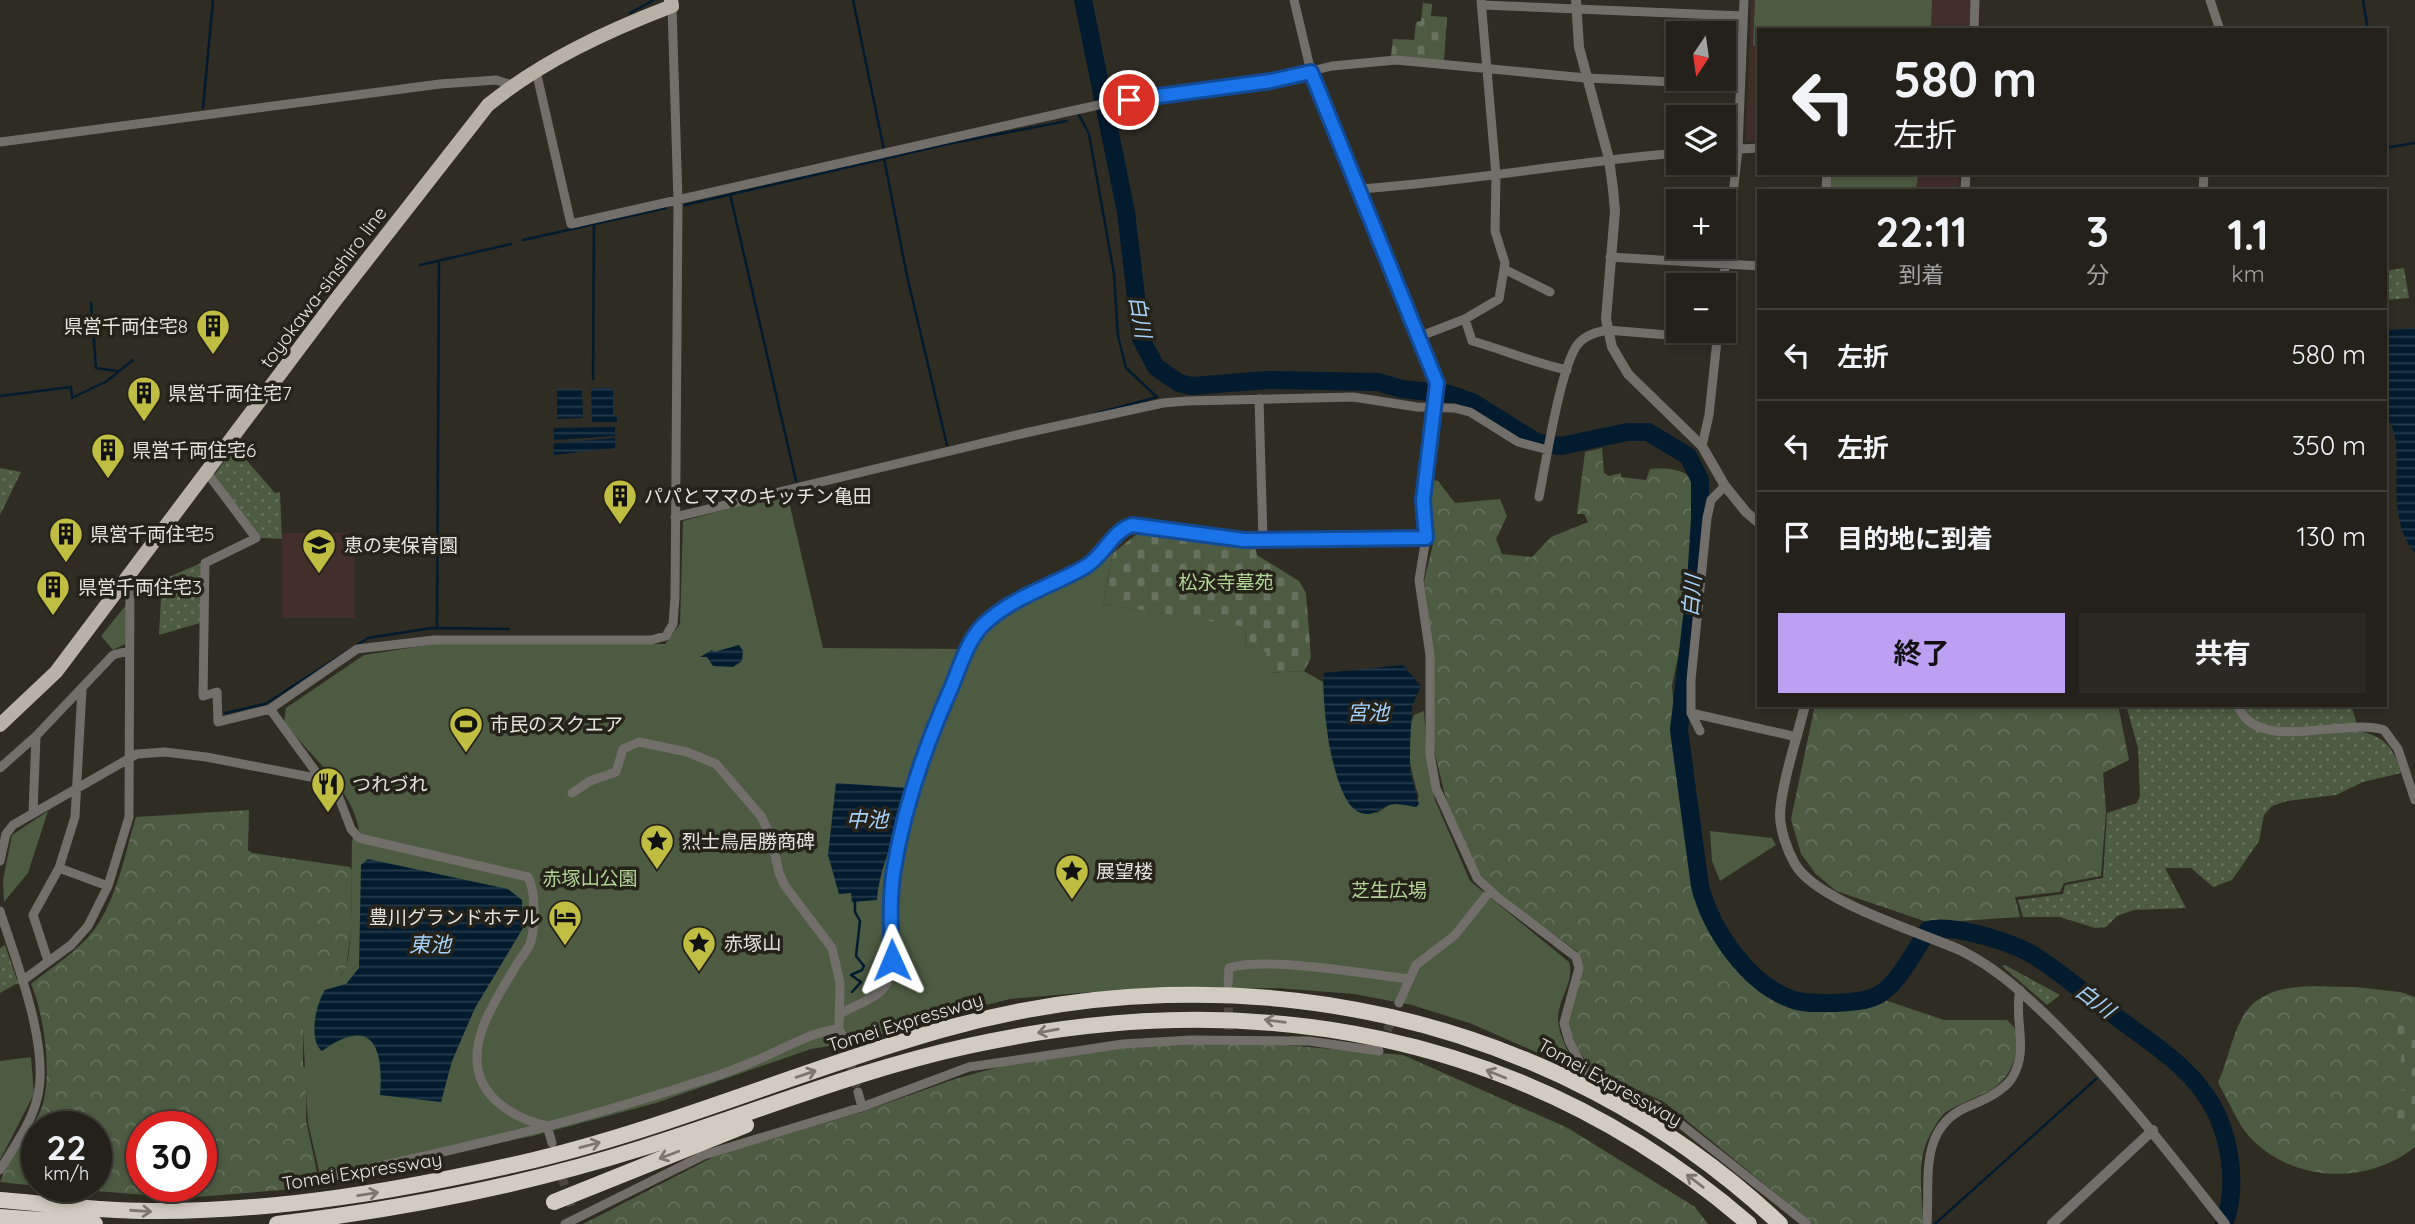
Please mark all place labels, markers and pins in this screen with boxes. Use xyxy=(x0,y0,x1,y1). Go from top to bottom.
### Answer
pin xyxy=(1099,70,1159,130)
building icon: 県営千両住宅8 xyxy=(194,307,232,356)
place label: 県営千両住宅8 xyxy=(64,314,188,338)
building icon: 県営千両住宅7 xyxy=(125,374,163,423)
place label: 県営千両住宅7 xyxy=(168,381,292,405)
building icon: 県営千両住宅6 xyxy=(89,431,127,480)
place label: 県営千両住宅6 xyxy=(132,438,256,462)
building icon: パパとママのキッチン亀田 xyxy=(601,477,639,526)
place label: パパとママのキッチン亀田 xyxy=(644,484,872,508)
building icon: 県営千両住宅5 xyxy=(47,515,85,564)
place label: 県営千両住宅5 xyxy=(90,522,214,546)
school or university icon: 恵の実保育園 xyxy=(300,526,338,575)
place label: 恵の実保育園 xyxy=(344,533,458,557)
building icon: 県営千両住宅3 xyxy=(34,568,72,617)
place label: 県営千両住宅3 xyxy=(78,575,202,599)
sports icon: 市民のスクエア xyxy=(447,705,485,754)
place label: 市民のスクエア xyxy=(490,712,623,736)
restaurant icon: つれづれ xyxy=(309,765,347,814)
place label: つれづれ xyxy=(352,772,428,796)
place icon: 烈士鳥居勝商碑 xyxy=(638,822,676,871)
place label: 烈士鳥居勝商碑 xyxy=(682,829,815,853)
place icon: 展望楼 xyxy=(1053,852,1091,901)
place label: 展望楼 xyxy=(1096,859,1153,883)
hotel icon: 豊川グランドホテル xyxy=(546,898,584,947)
place label: 豊川グランドホテル xyxy=(369,905,540,929)
place icon: 赤塚山 xyxy=(680,924,718,973)
place label: 赤塚山 xyxy=(724,931,781,955)

